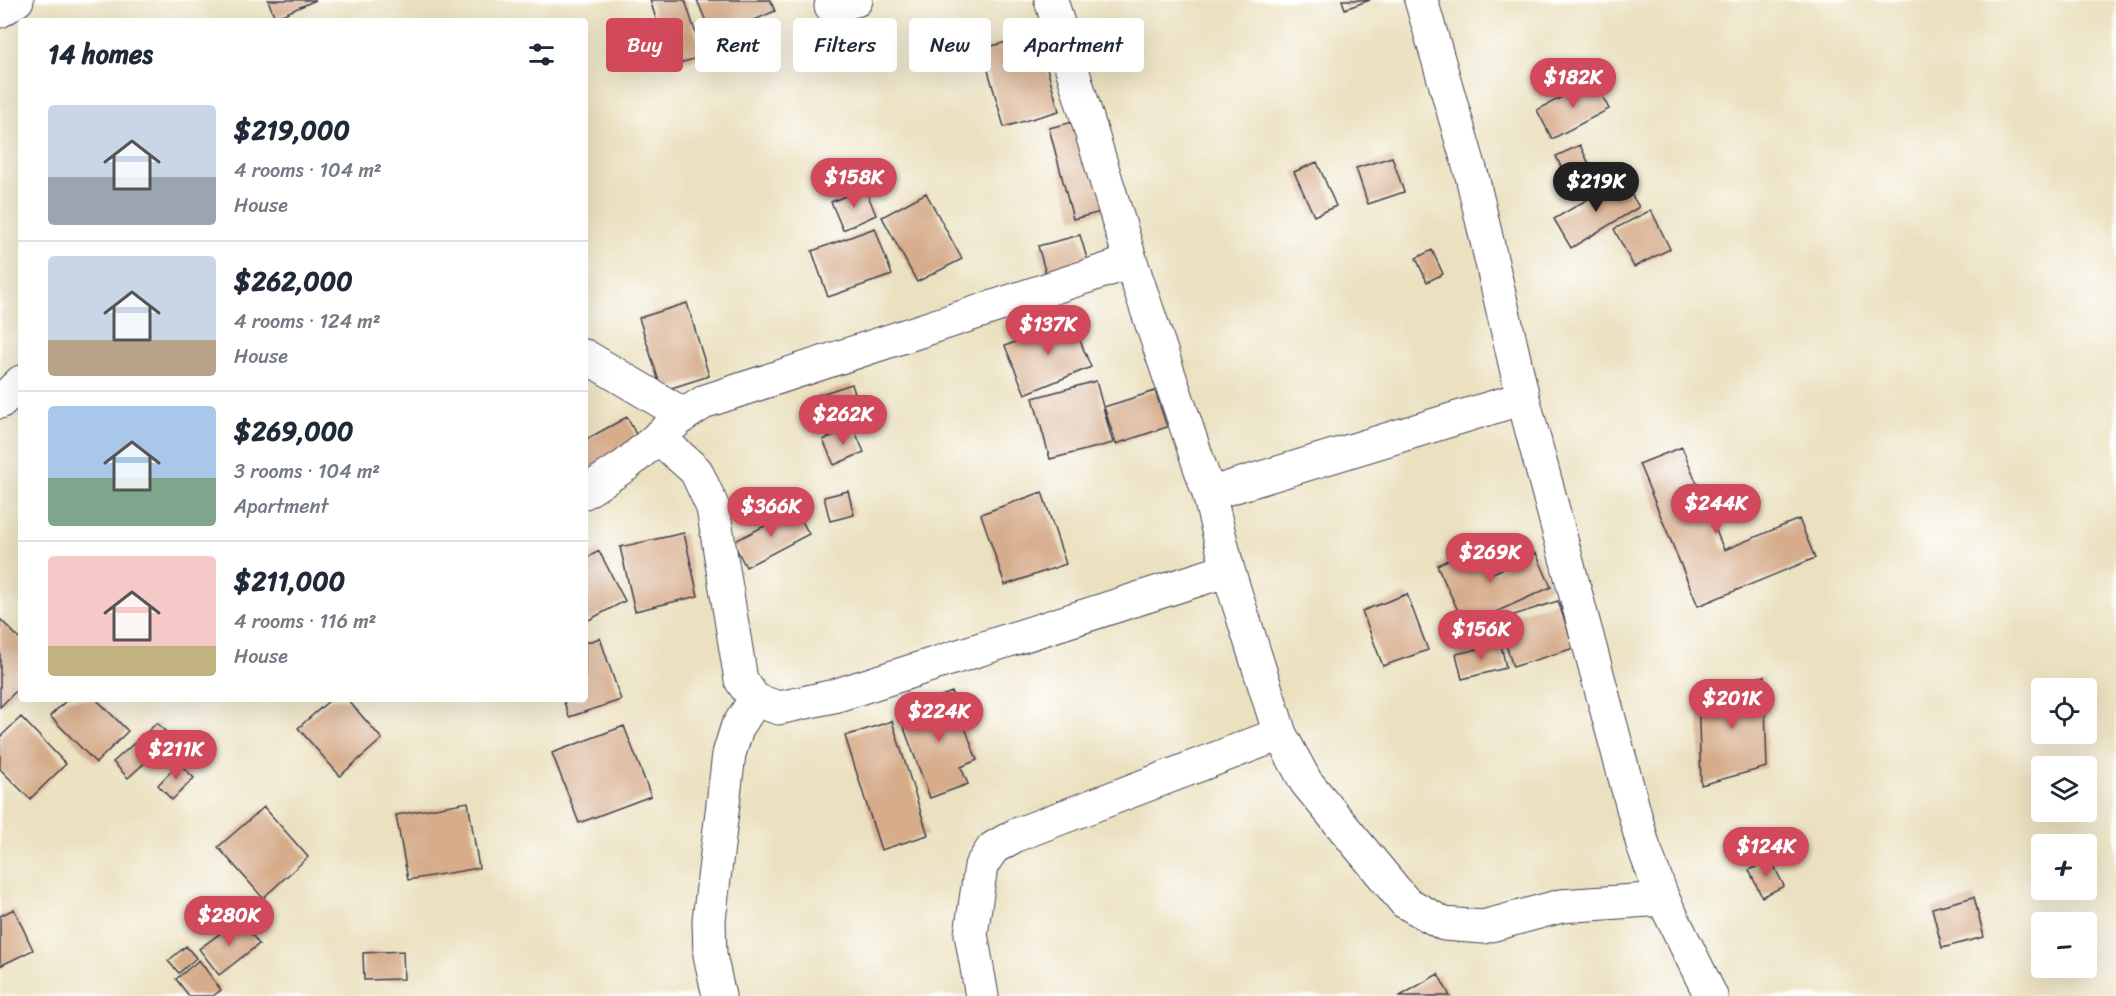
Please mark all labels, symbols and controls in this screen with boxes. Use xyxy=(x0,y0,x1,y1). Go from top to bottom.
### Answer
chip: Buy xyxy=(606,18,683,72)
chip: Rent xyxy=(695,18,781,72)
chip: Filters xyxy=(793,18,897,72)
chip: New xyxy=(909,18,991,72)
chip: Apartment xyxy=(1003,18,1144,72)
text: 14 homes xyxy=(48,31,153,77)
icon: filters xyxy=(525,38,558,71)
pin: $182K xyxy=(1531,58,1615,109)
text: $182K xyxy=(1544,60,1602,95)
text: $219,000 xyxy=(234,107,350,153)
icon: home xyxy=(96,129,168,201)
text: 4 rooms · 104 m² xyxy=(234,153,382,188)
pin: $158K xyxy=(812,158,896,209)
text: $158K xyxy=(825,160,883,195)
pin: $219K xyxy=(1554,162,1638,213)
text: $219K xyxy=(1567,164,1625,199)
text: House xyxy=(234,188,288,223)
text: $262,000 xyxy=(234,258,353,304)
icon: home xyxy=(96,280,168,352)
text: 4 rooms · 124 m² xyxy=(234,304,381,339)
pin: $137K xyxy=(1006,305,1090,356)
text: $137K xyxy=(1020,307,1076,342)
text: House xyxy=(234,339,288,374)
pin: $262K xyxy=(801,395,885,446)
text: $262K xyxy=(813,397,873,432)
text: $269,000 xyxy=(234,408,354,454)
icon: home xyxy=(96,430,168,502)
text: 3 rooms · 104 m² xyxy=(234,454,380,489)
pin: $244K xyxy=(1674,484,1758,535)
text: $244K xyxy=(1685,486,1747,521)
pin: $366K xyxy=(729,487,813,538)
text: Apartment xyxy=(234,489,328,524)
text: $366K xyxy=(741,489,801,524)
pin: $269K xyxy=(1448,533,1532,584)
text: $269K xyxy=(1460,535,1520,570)
text: $211,000 xyxy=(234,558,345,604)
icon: home xyxy=(96,580,168,652)
text: 4 rooms · 116 m² xyxy=(234,604,376,639)
pin: $156K xyxy=(1439,610,1523,661)
text: $156K xyxy=(1452,612,1510,647)
text: House xyxy=(234,639,288,674)
map controls xyxy=(2031,678,2097,978)
button: locate xyxy=(2031,678,2097,744)
pin: $201K xyxy=(1690,679,1774,730)
text: $201K xyxy=(1703,681,1761,716)
pin: $224K xyxy=(897,692,981,743)
text: $224K xyxy=(908,694,970,729)
pin: $211K xyxy=(134,730,218,781)
text: $211K xyxy=(149,732,203,767)
button: layers xyxy=(2031,756,2097,822)
pin: $124K xyxy=(1724,827,1808,878)
text: $124K xyxy=(1737,829,1795,864)
button: + xyxy=(2031,834,2097,900)
pin: $280K xyxy=(187,896,271,947)
text: $280K xyxy=(198,898,260,933)
button: − xyxy=(2031,912,2097,978)

